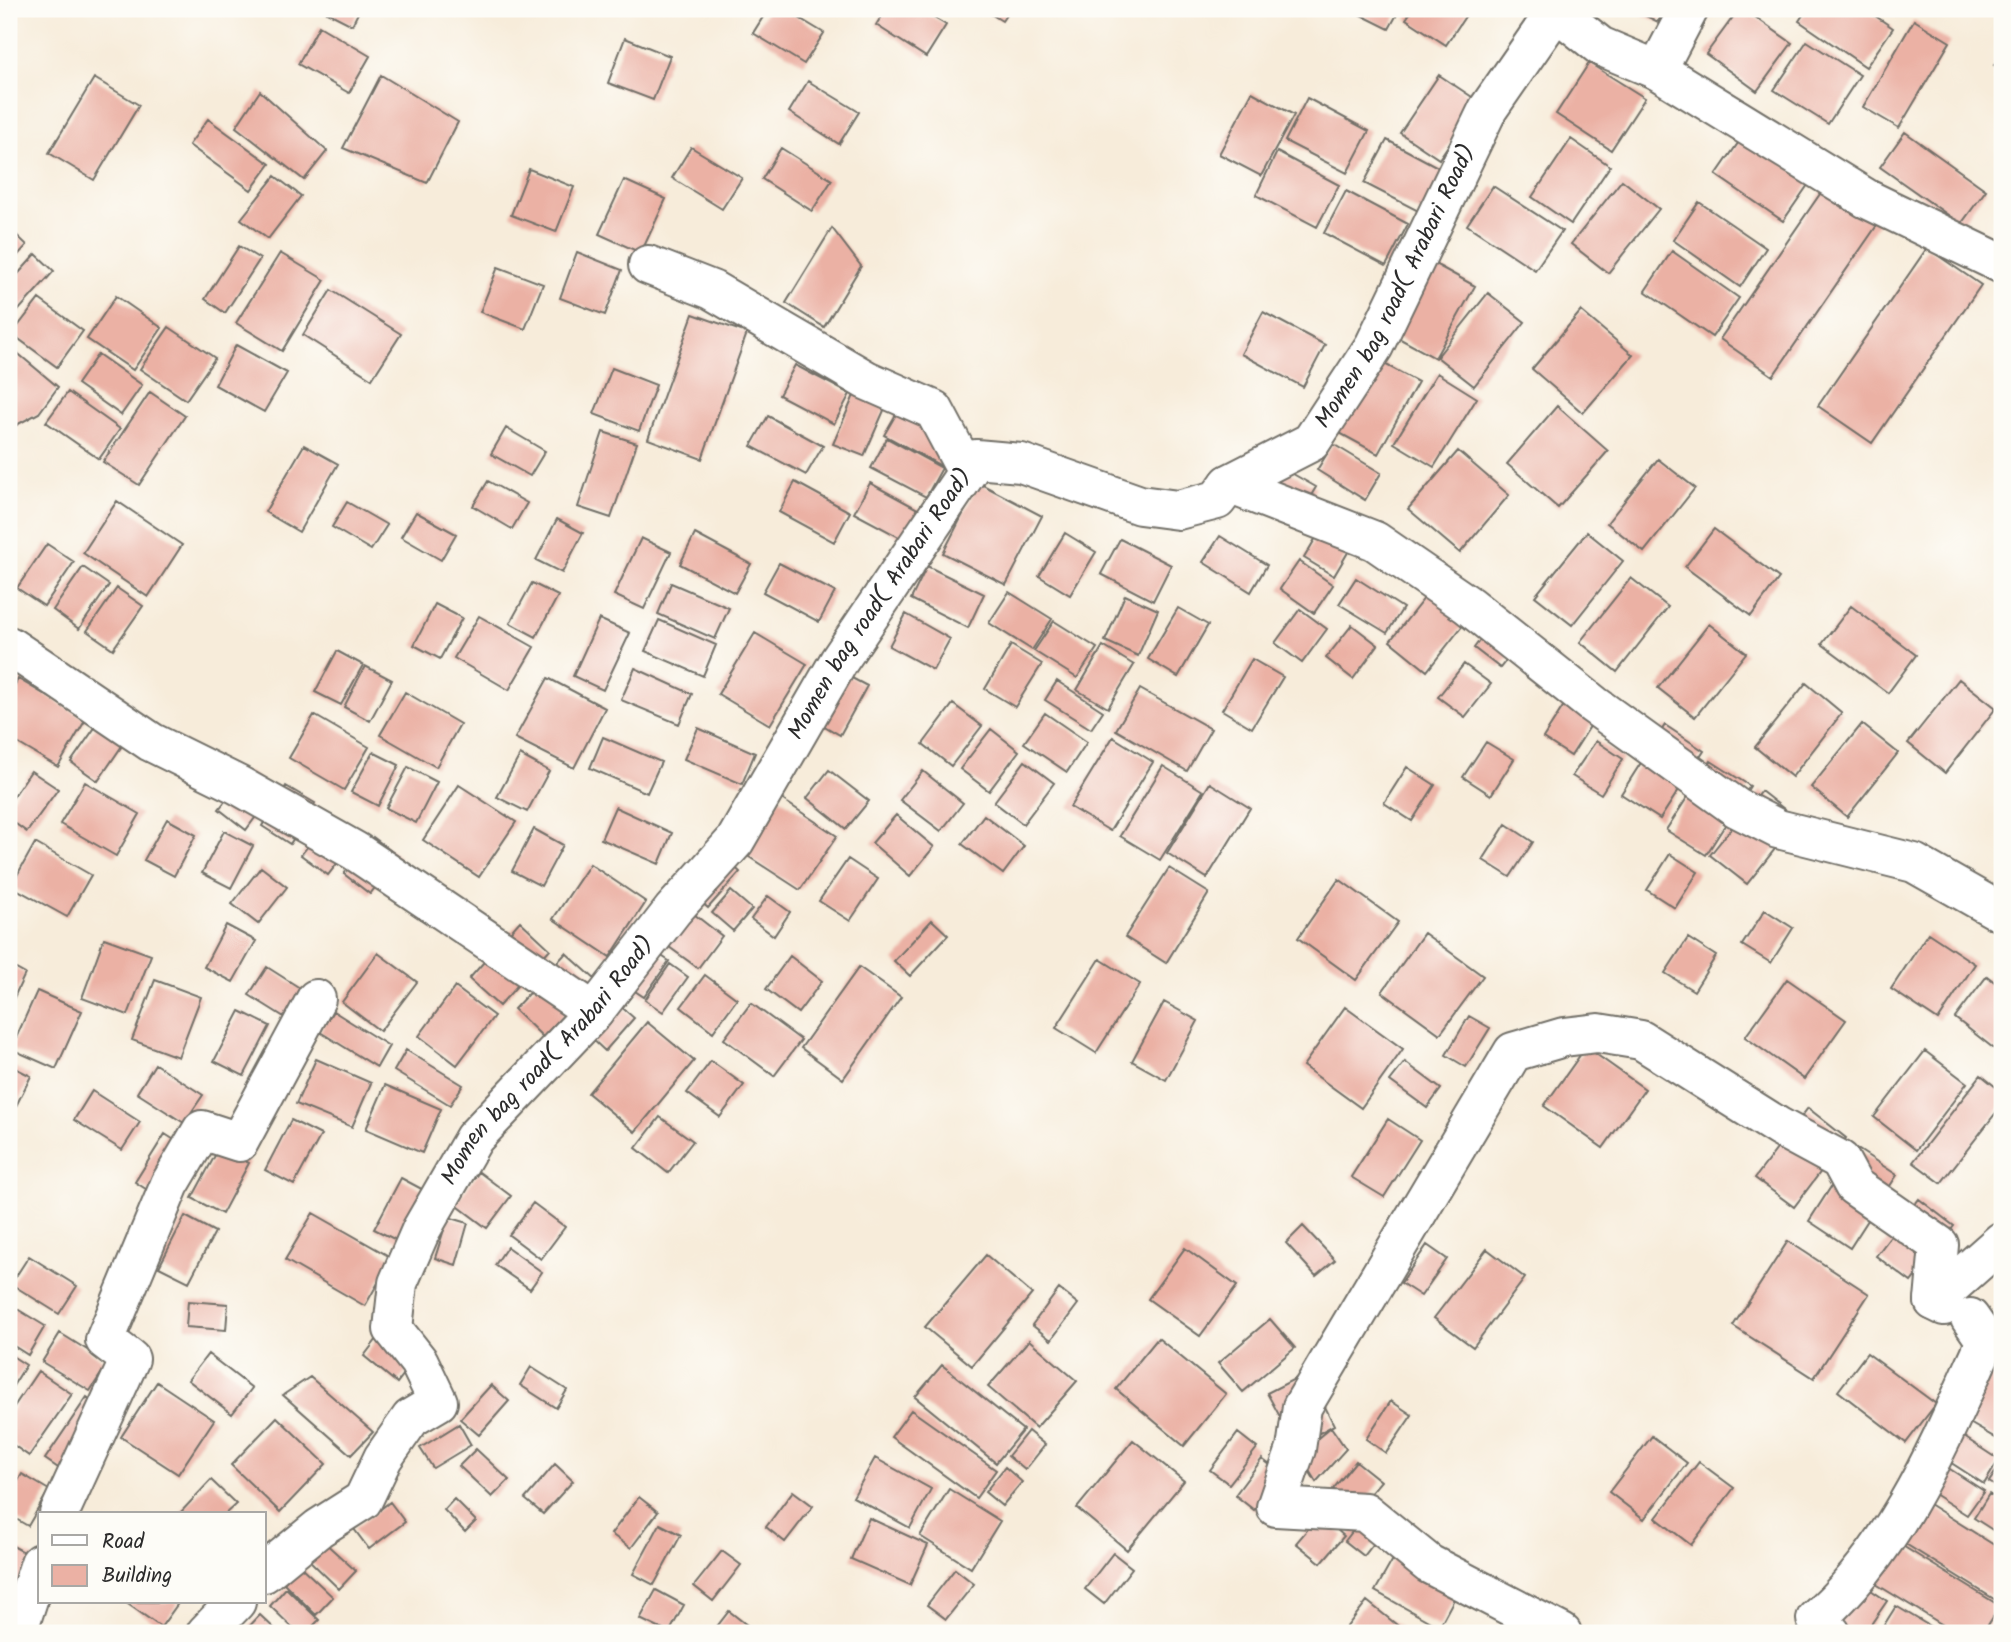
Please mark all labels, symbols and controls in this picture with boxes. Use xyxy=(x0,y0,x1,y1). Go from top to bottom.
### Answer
street label: Momen bag road( Arabari Road) xyxy=(1306,138,1486,436)
street label: Momen bag road( Arabari Road) xyxy=(779,462,982,747)
street label: Momen bag road( Arabari Road) xyxy=(432,929,664,1192)
legend xyxy=(38,1512,266,1604)
text: Road xyxy=(102,1526,145,1559)
text: Building xyxy=(102,1560,172,1593)

